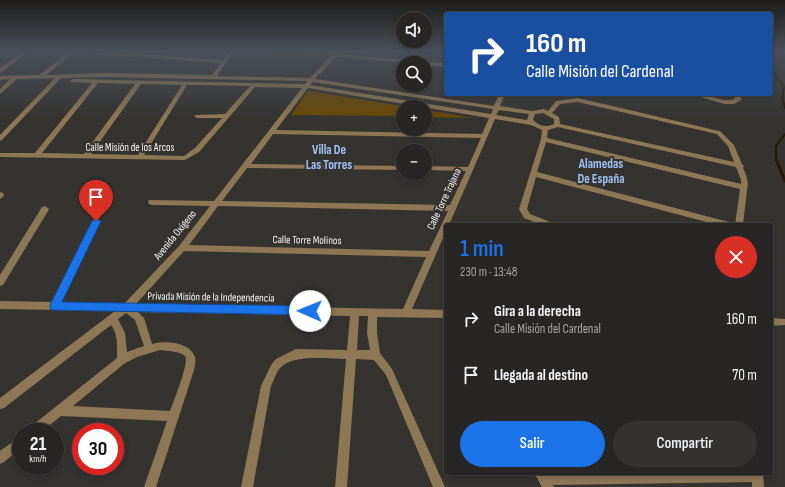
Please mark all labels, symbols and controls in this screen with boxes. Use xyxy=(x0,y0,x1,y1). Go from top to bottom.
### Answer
map controls xyxy=(396,12,432,180)
button: sound xyxy=(396,12,432,48)
text: 160 m xyxy=(526,27,586,60)
icon: right xyxy=(460,28,512,80)
button: search xyxy=(396,56,432,92)
text: Calle Misión del Cardenal xyxy=(526,61,674,82)
button: + xyxy=(396,100,432,136)
street label: Calle Misión de los Arcos xyxy=(85,141,175,154)
district label: Villa De Las Torres xyxy=(306,142,352,173)
button: − xyxy=(396,144,432,180)
district label: Alamedas De España xyxy=(578,156,625,187)
street label: Calle Torre Trajana xyxy=(424,166,464,232)
pin xyxy=(79,180,113,221)
icon: arrive xyxy=(85,186,107,208)
street label: Avenida Oxígeno xyxy=(150,207,199,263)
street label: Calle Torre Molinos xyxy=(272,233,342,247)
text: 1 min xyxy=(460,234,504,263)
button: close xyxy=(715,236,757,278)
text: 230 m · 13:48 xyxy=(460,264,517,280)
street label: Privada Misión de la Independencia xyxy=(147,289,275,305)
position arrow xyxy=(289,290,331,332)
text: Gira a la derecha xyxy=(494,302,581,321)
icon: right xyxy=(460,308,482,330)
text: 160 m xyxy=(726,310,757,329)
text: Calle Misión del Cardenal xyxy=(494,321,601,337)
icon: arrive xyxy=(460,364,482,386)
text: Llegada al destino xyxy=(494,366,588,385)
text: 70 m xyxy=(732,366,757,385)
button: Salir xyxy=(460,421,605,467)
button: Compartir xyxy=(613,421,757,467)
speed limit sign: 30 xyxy=(72,423,124,475)
text: 21 xyxy=(30,432,46,456)
text: km/h xyxy=(29,453,47,465)

